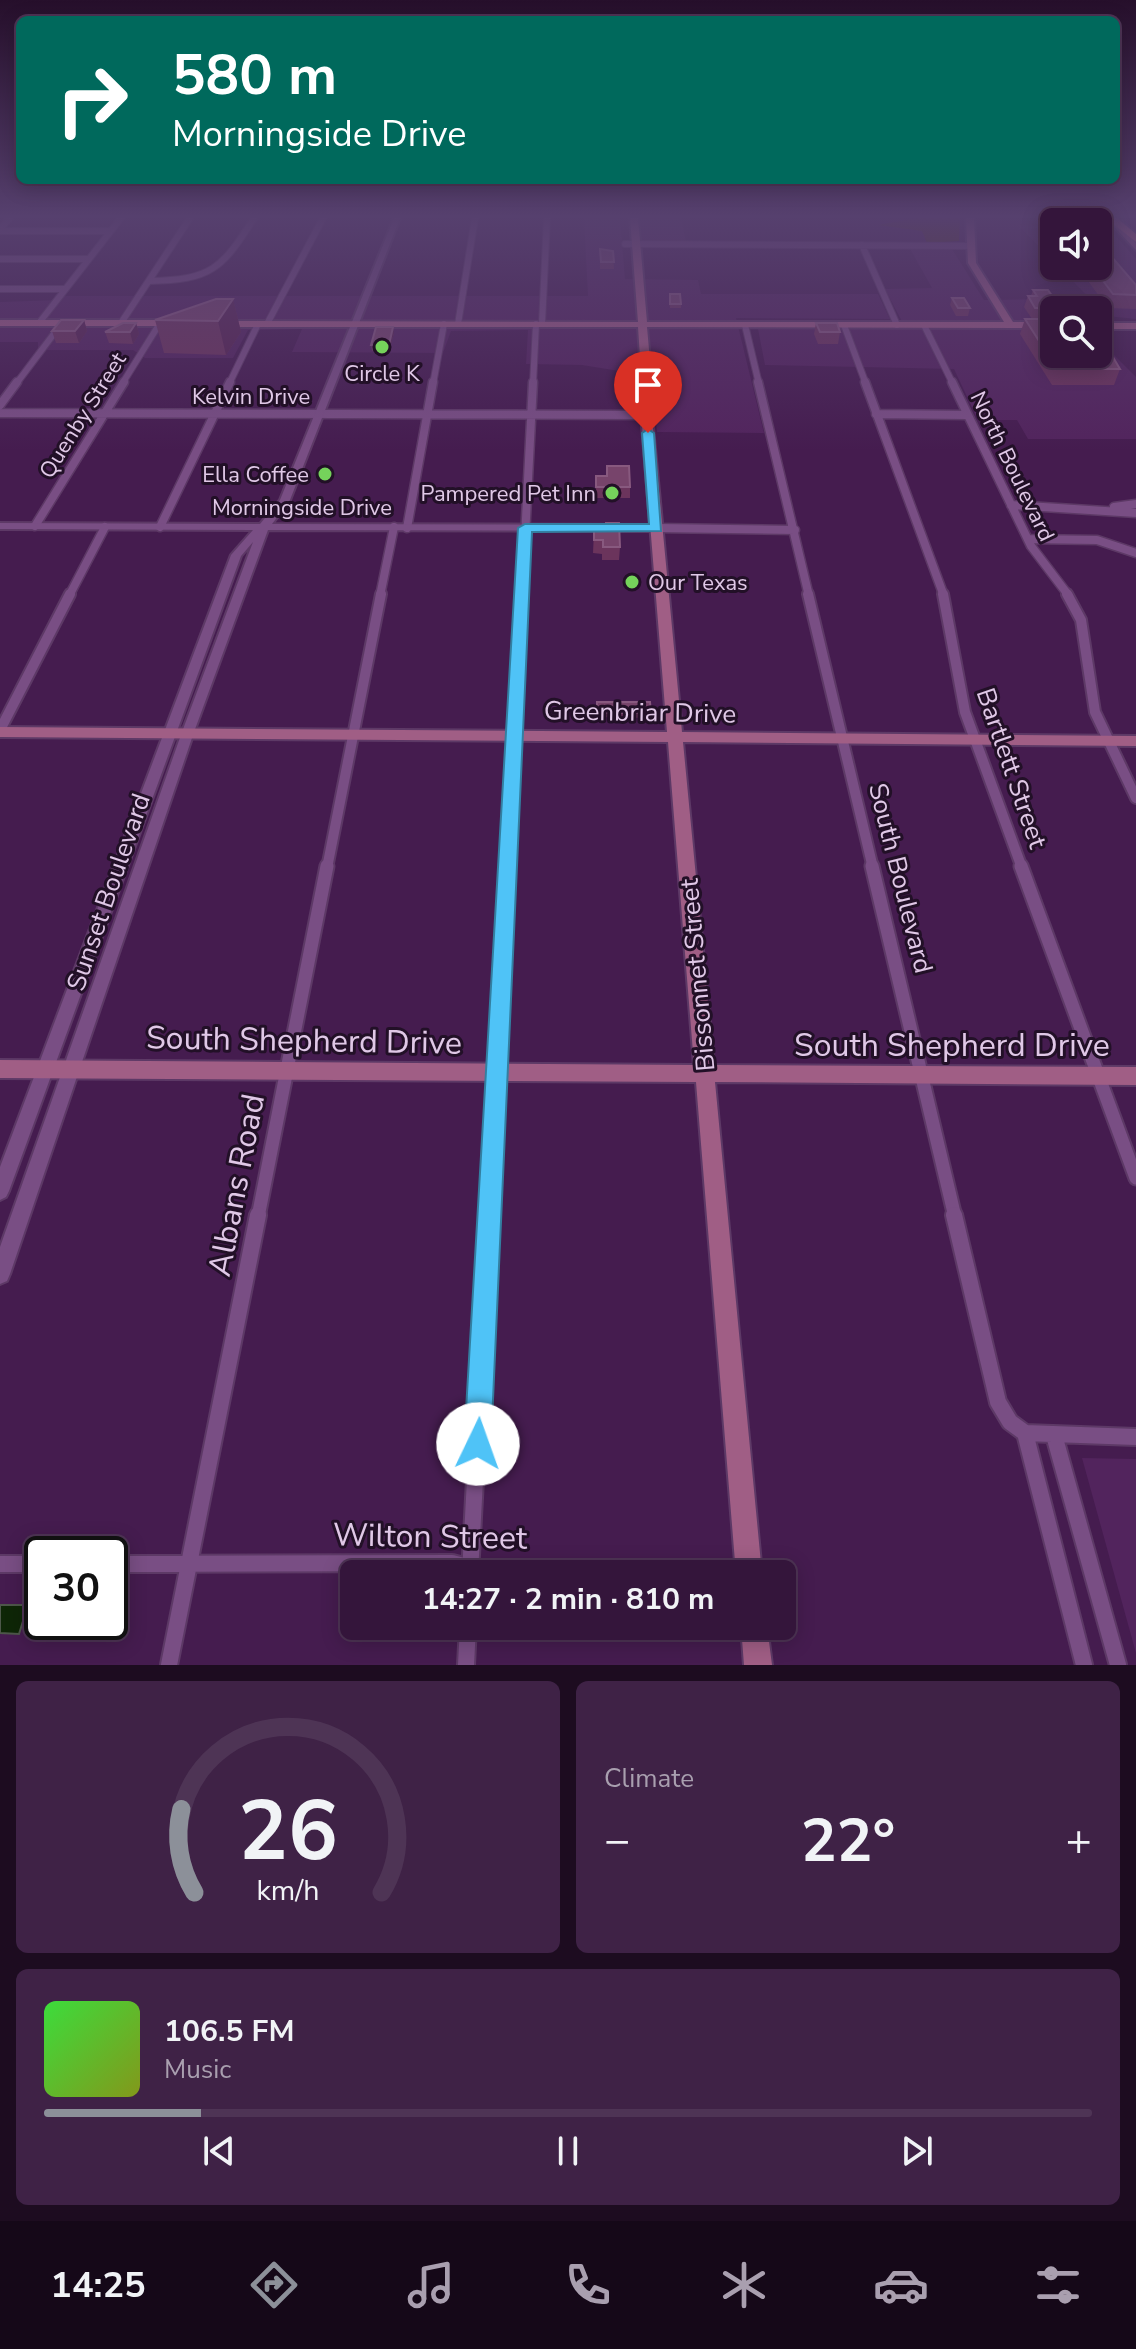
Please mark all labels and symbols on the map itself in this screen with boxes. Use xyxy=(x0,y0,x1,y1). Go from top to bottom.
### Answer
marker: Circle K xyxy=(373,338,391,356)
street label: Quenby Street xyxy=(32,347,134,484)
pin xyxy=(614,351,682,433)
place label: Circle K xyxy=(344,359,421,389)
street label: Kelvin Drive xyxy=(192,382,310,412)
street label: North Boulevard xyxy=(963,386,1061,547)
place label: Ella Coffee xyxy=(202,460,309,490)
marker: Ella Coffee xyxy=(316,465,334,483)
place label: Pampered Pet Inn xyxy=(421,479,596,509)
marker: Pampered Pet Inn xyxy=(603,484,621,502)
street label: Morningside Drive xyxy=(212,493,392,523)
place label: Our Texas xyxy=(648,568,748,598)
marker: Our Texas xyxy=(623,573,641,591)
street label: Bartlett Street xyxy=(968,683,1056,854)
street label: Greenbriar Drive xyxy=(544,693,736,732)
street label: South Boulevard xyxy=(860,779,941,977)
street label: Sunset Boulevard xyxy=(58,789,159,995)
street label: Bissonnet Street xyxy=(672,876,723,1073)
street label: South Shepherd Drive xyxy=(146,1016,462,1065)
street label: South Shepherd Drive xyxy=(794,1024,1110,1067)
street label: Albans Road xyxy=(198,1090,275,1280)
position arrow xyxy=(436,1402,520,1486)
street label: Wilton Street xyxy=(332,1513,528,1560)
speed limit sign: 30 xyxy=(24,1536,128,1640)

